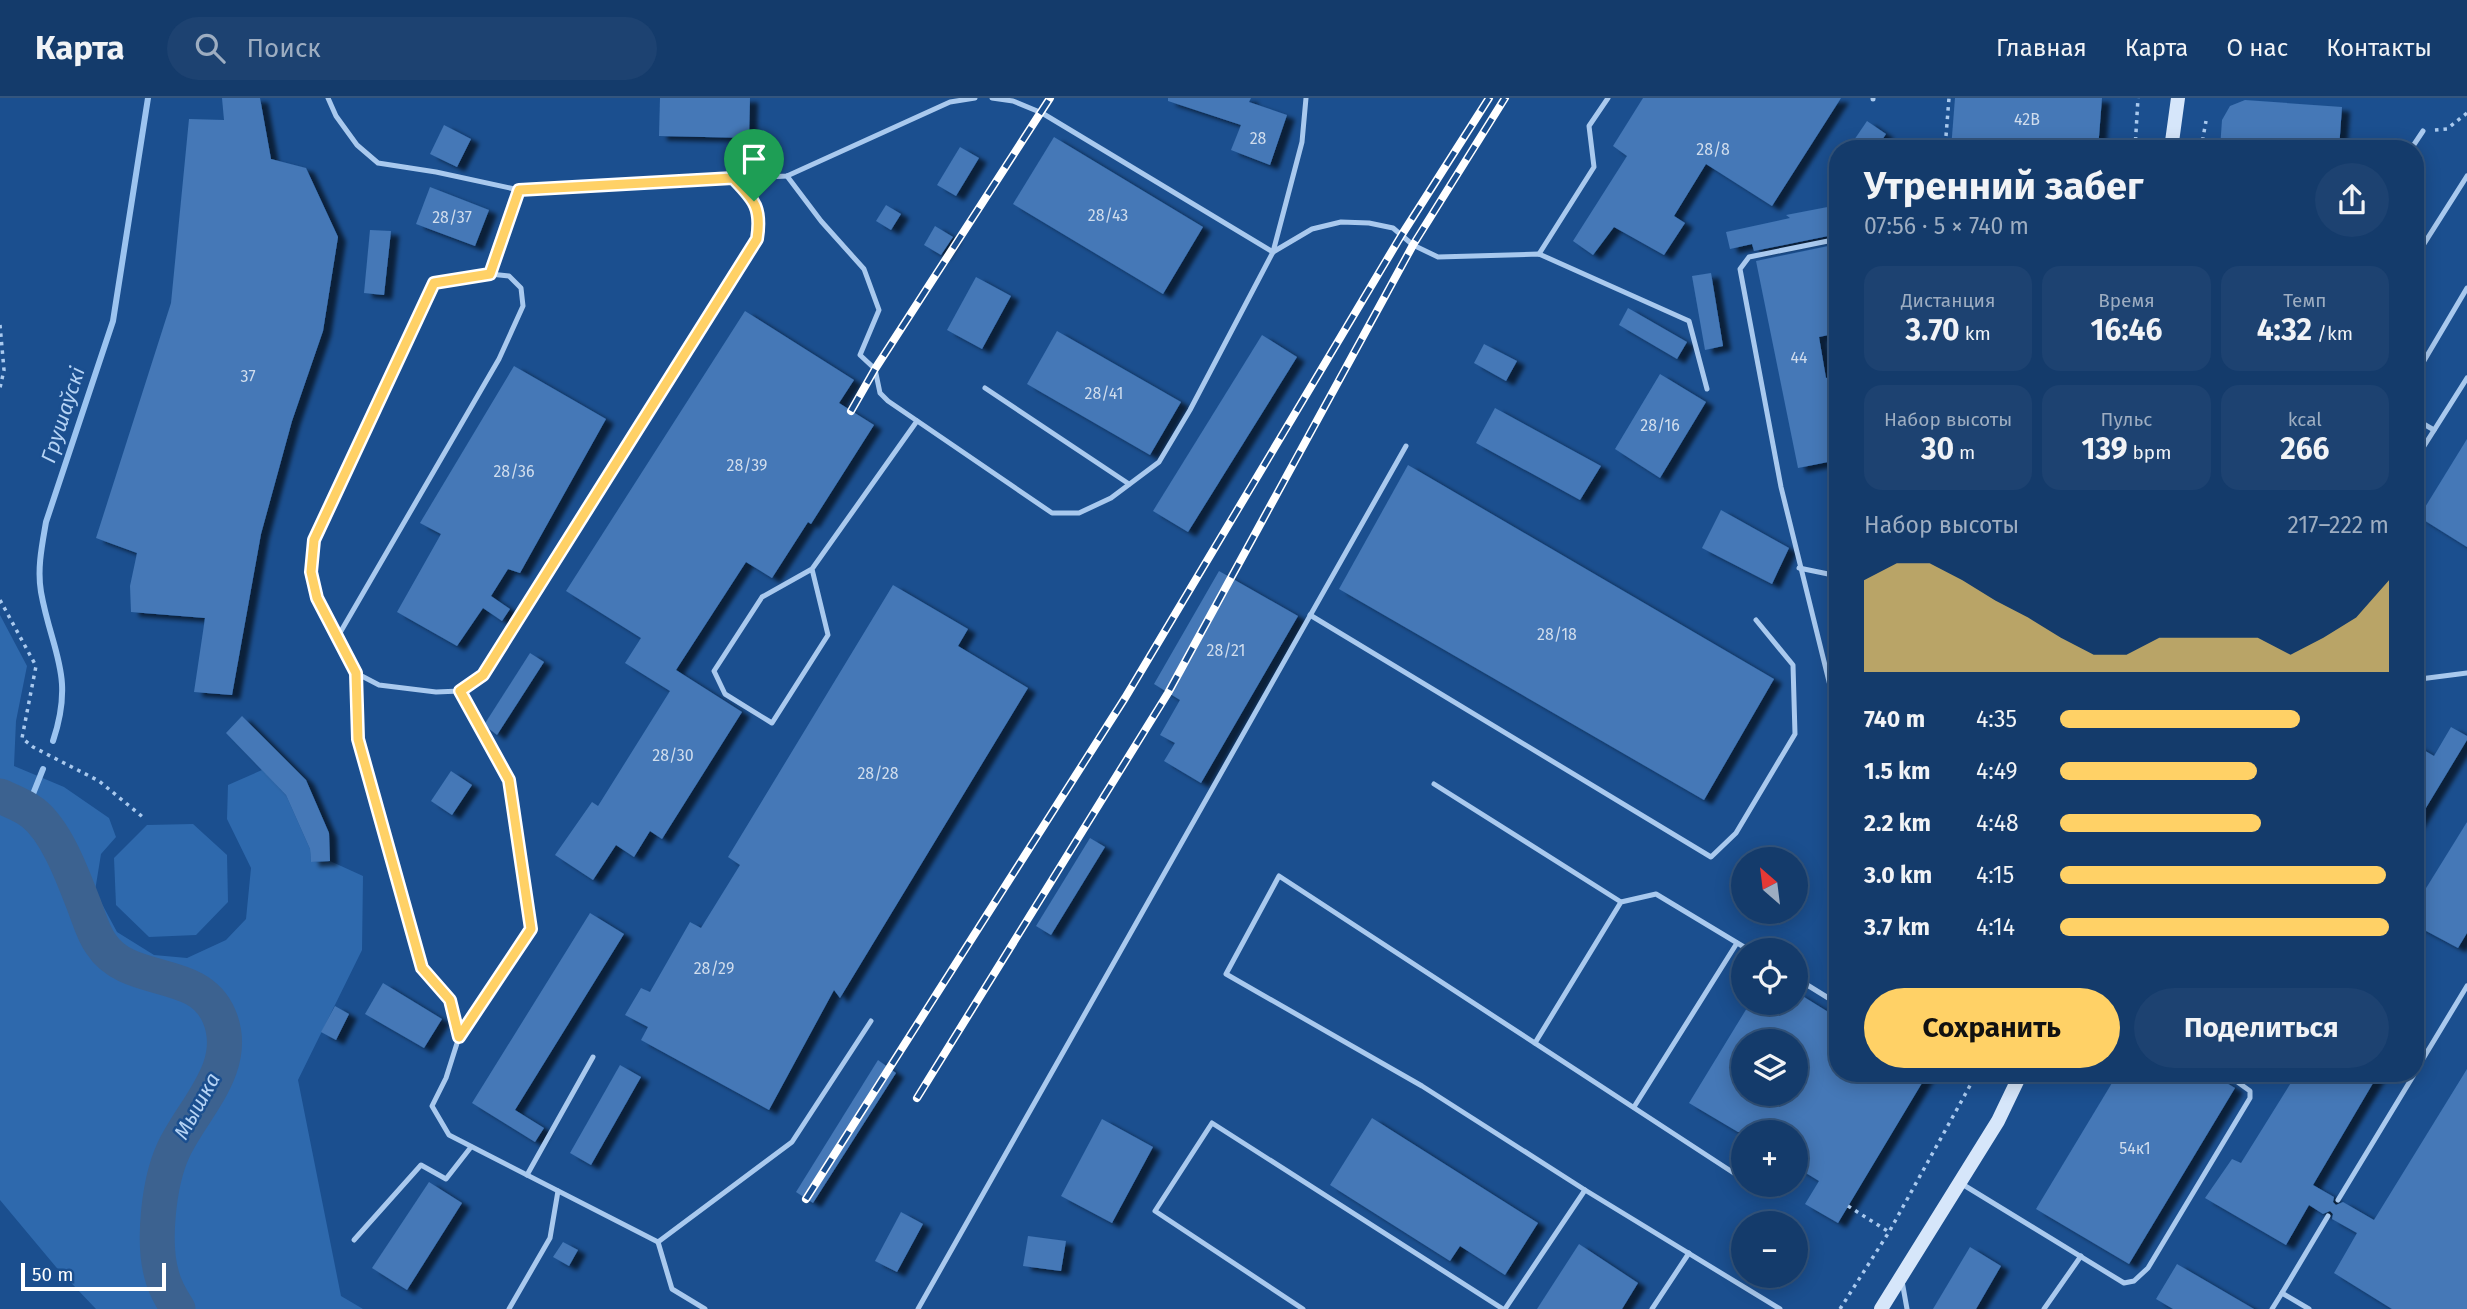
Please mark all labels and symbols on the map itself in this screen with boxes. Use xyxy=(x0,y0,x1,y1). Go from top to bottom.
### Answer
house number: 42В xyxy=(2014,110,2040,129)
pin xyxy=(724,129,784,201)
house number: 28 xyxy=(1250,129,1267,148)
house number: 28/8 xyxy=(1696,140,1730,159)
house number: 28/43 xyxy=(1088,206,1128,225)
house number: 28/37 xyxy=(432,208,472,227)
house number: 44 xyxy=(1790,348,1808,367)
water label: Грушаўскі xyxy=(35,363,91,466)
house number: 37 xyxy=(240,367,256,386)
house number: 28/41 xyxy=(1085,384,1123,403)
house number: 28/16 xyxy=(1640,416,1680,435)
house number: 28/39 xyxy=(727,456,767,475)
house number: 28/36 xyxy=(493,462,535,481)
house number: 28/18 xyxy=(1537,625,1577,644)
house number: 28/21 xyxy=(1207,641,1245,660)
house number: 28/30 xyxy=(652,746,694,765)
house number: 28/28 xyxy=(857,764,899,783)
north arrow xyxy=(1731,847,1808,924)
house number: 28/29 xyxy=(694,959,734,978)
water label: Мышка xyxy=(168,1068,226,1144)
house number: 54к1 xyxy=(2119,1139,2151,1158)
scale bar xyxy=(21,1260,166,1292)

